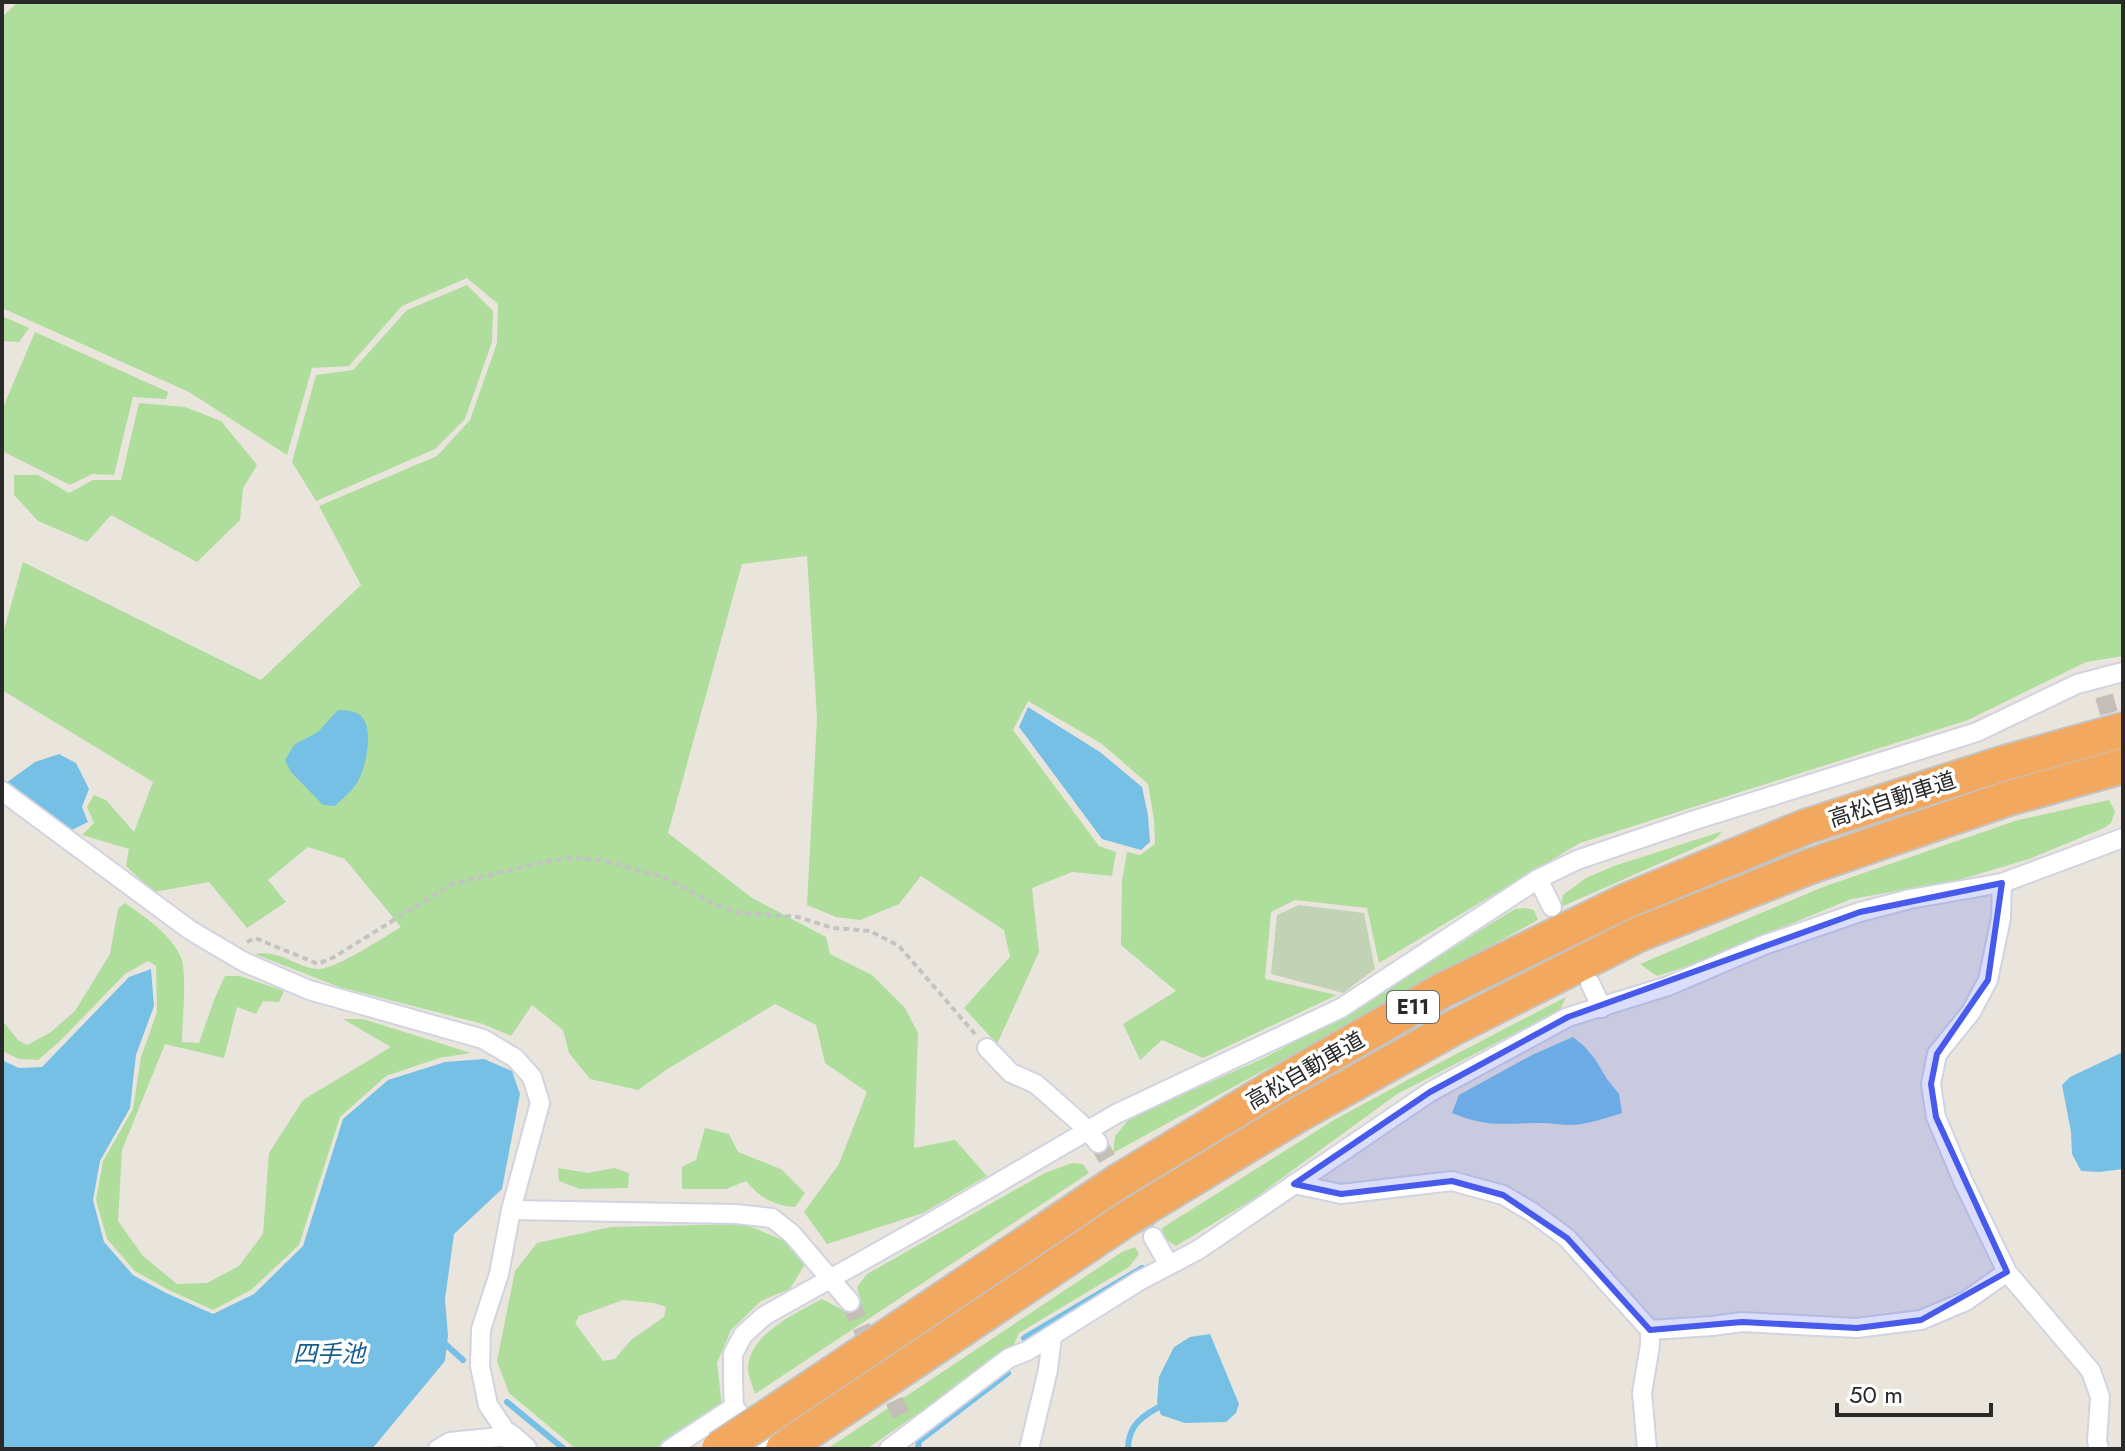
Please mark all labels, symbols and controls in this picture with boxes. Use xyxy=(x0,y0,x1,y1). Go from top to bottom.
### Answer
street label: 高松自動車道 xyxy=(1824,763,1960,835)
road number: E11 xyxy=(1387,991,1439,1023)
street label: 高松自動車道 xyxy=(1240,1023,1370,1117)
water label: 四手池 xyxy=(293,1336,367,1371)
scale bar xyxy=(1837,1367,1991,1417)
text: 50 m xyxy=(1849,1377,1903,1412)

